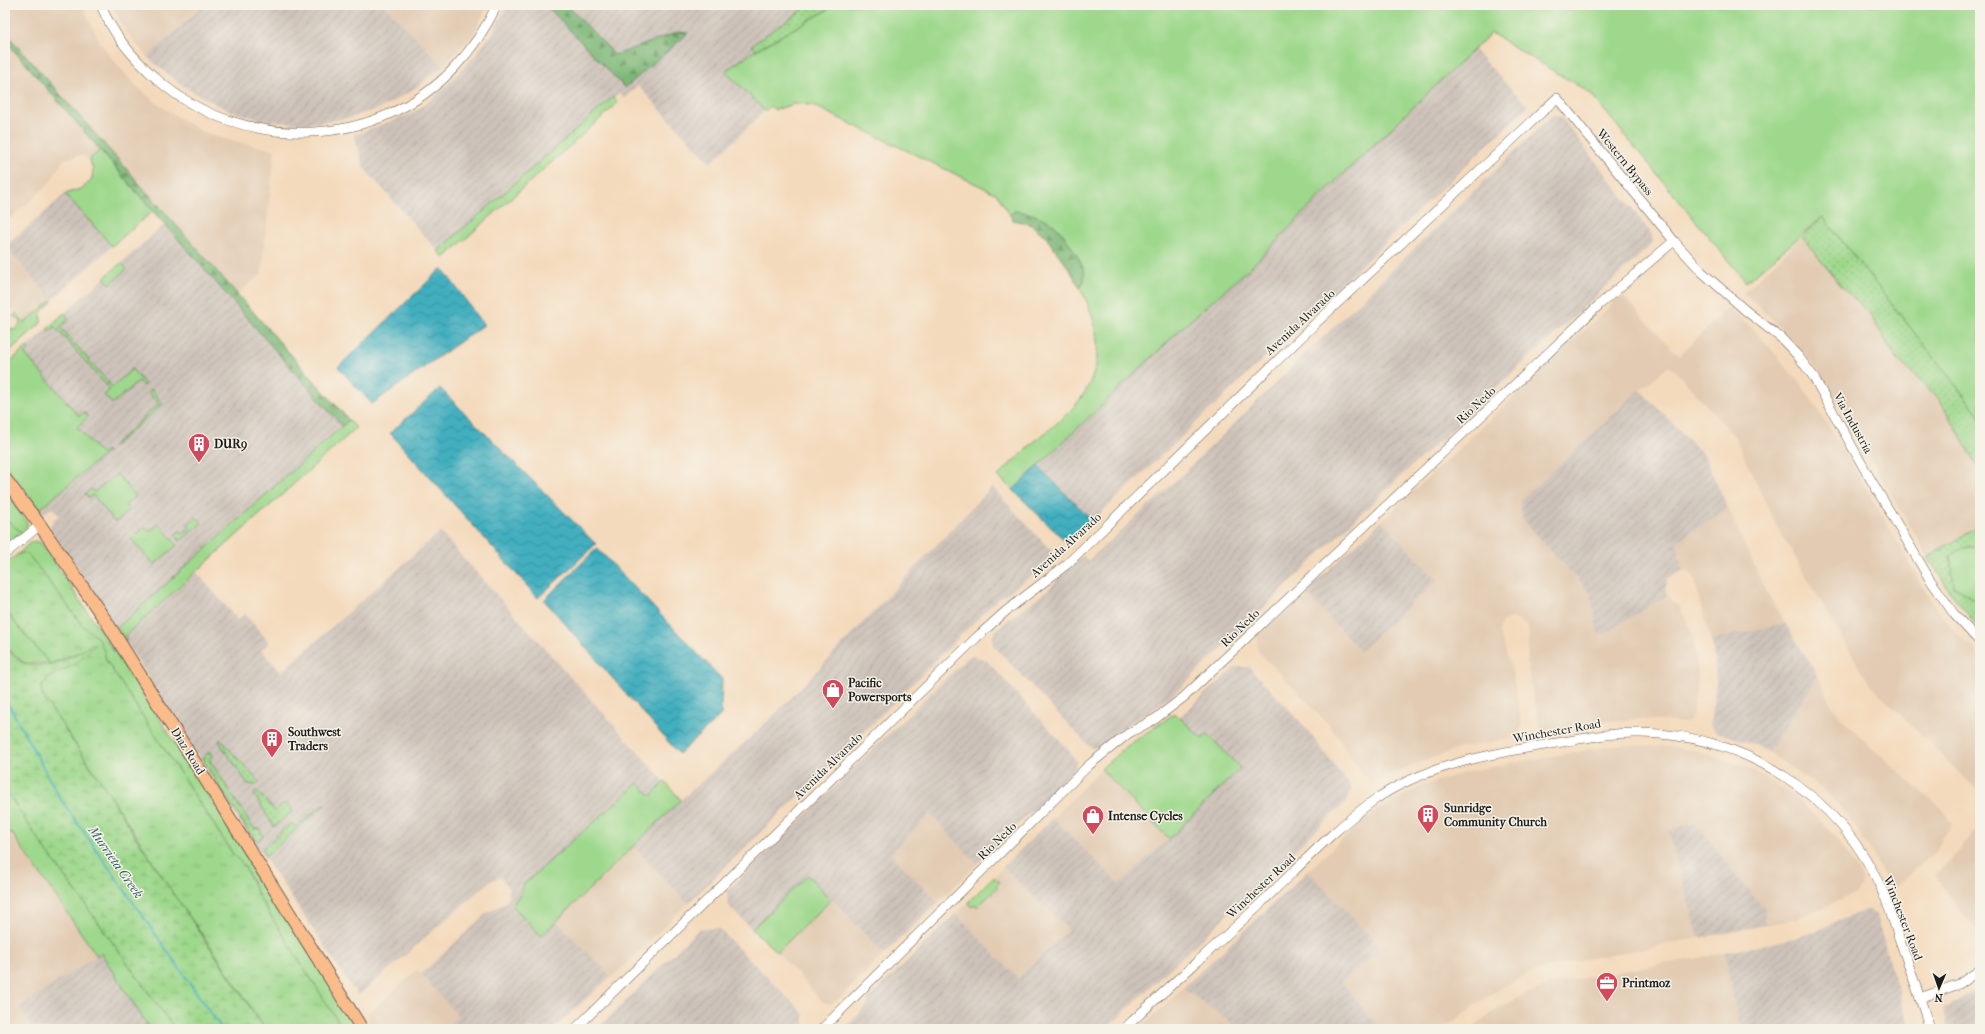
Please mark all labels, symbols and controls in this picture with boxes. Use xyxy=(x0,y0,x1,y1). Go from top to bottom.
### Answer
street label: Western Bypass xyxy=(1593,125,1656,198)
street label: Avenida Alvarado xyxy=(1262,286,1338,358)
street label: Rio Nedo xyxy=(1454,383,1498,427)
street label: Via Industria xyxy=(1830,389,1876,456)
building icon: DUR9 xyxy=(186,431,212,464)
place label: DUR9 xyxy=(214,437,247,452)
street label: Avenida Alvarado xyxy=(1027,510,1104,581)
street label: Rio Nedo xyxy=(1218,606,1262,650)
place label: Pacific Powersports xyxy=(848,676,912,705)
shop icon: Pacific Powersports xyxy=(820,677,846,710)
street label: Winchester Road xyxy=(1511,716,1603,746)
street label: Diaz Road xyxy=(168,725,208,778)
place label: Southwest Traders xyxy=(287,725,342,753)
building icon: Southwest Traders xyxy=(259,726,285,759)
street label: Avenida Alvarado xyxy=(790,730,865,803)
place label: Sunridge Community Church xyxy=(1444,801,1547,830)
building icon: Sunridge Community Church xyxy=(1415,802,1441,835)
shop icon: Intense Cycles xyxy=(1080,803,1106,836)
place label: Intense Cycles xyxy=(1108,809,1183,824)
street label: Rio Nedo xyxy=(975,819,1019,863)
water label: Murrieta Creek xyxy=(85,822,147,901)
street label: Winchester Road xyxy=(1223,850,1299,922)
street label: Winchester Road xyxy=(1880,873,1926,963)
north arrow xyxy=(1919,968,1959,1008)
office icon: Printmoz xyxy=(1594,970,1620,1003)
place label: Printmoz xyxy=(1622,976,1671,990)
text: N xyxy=(1934,991,1943,1004)

